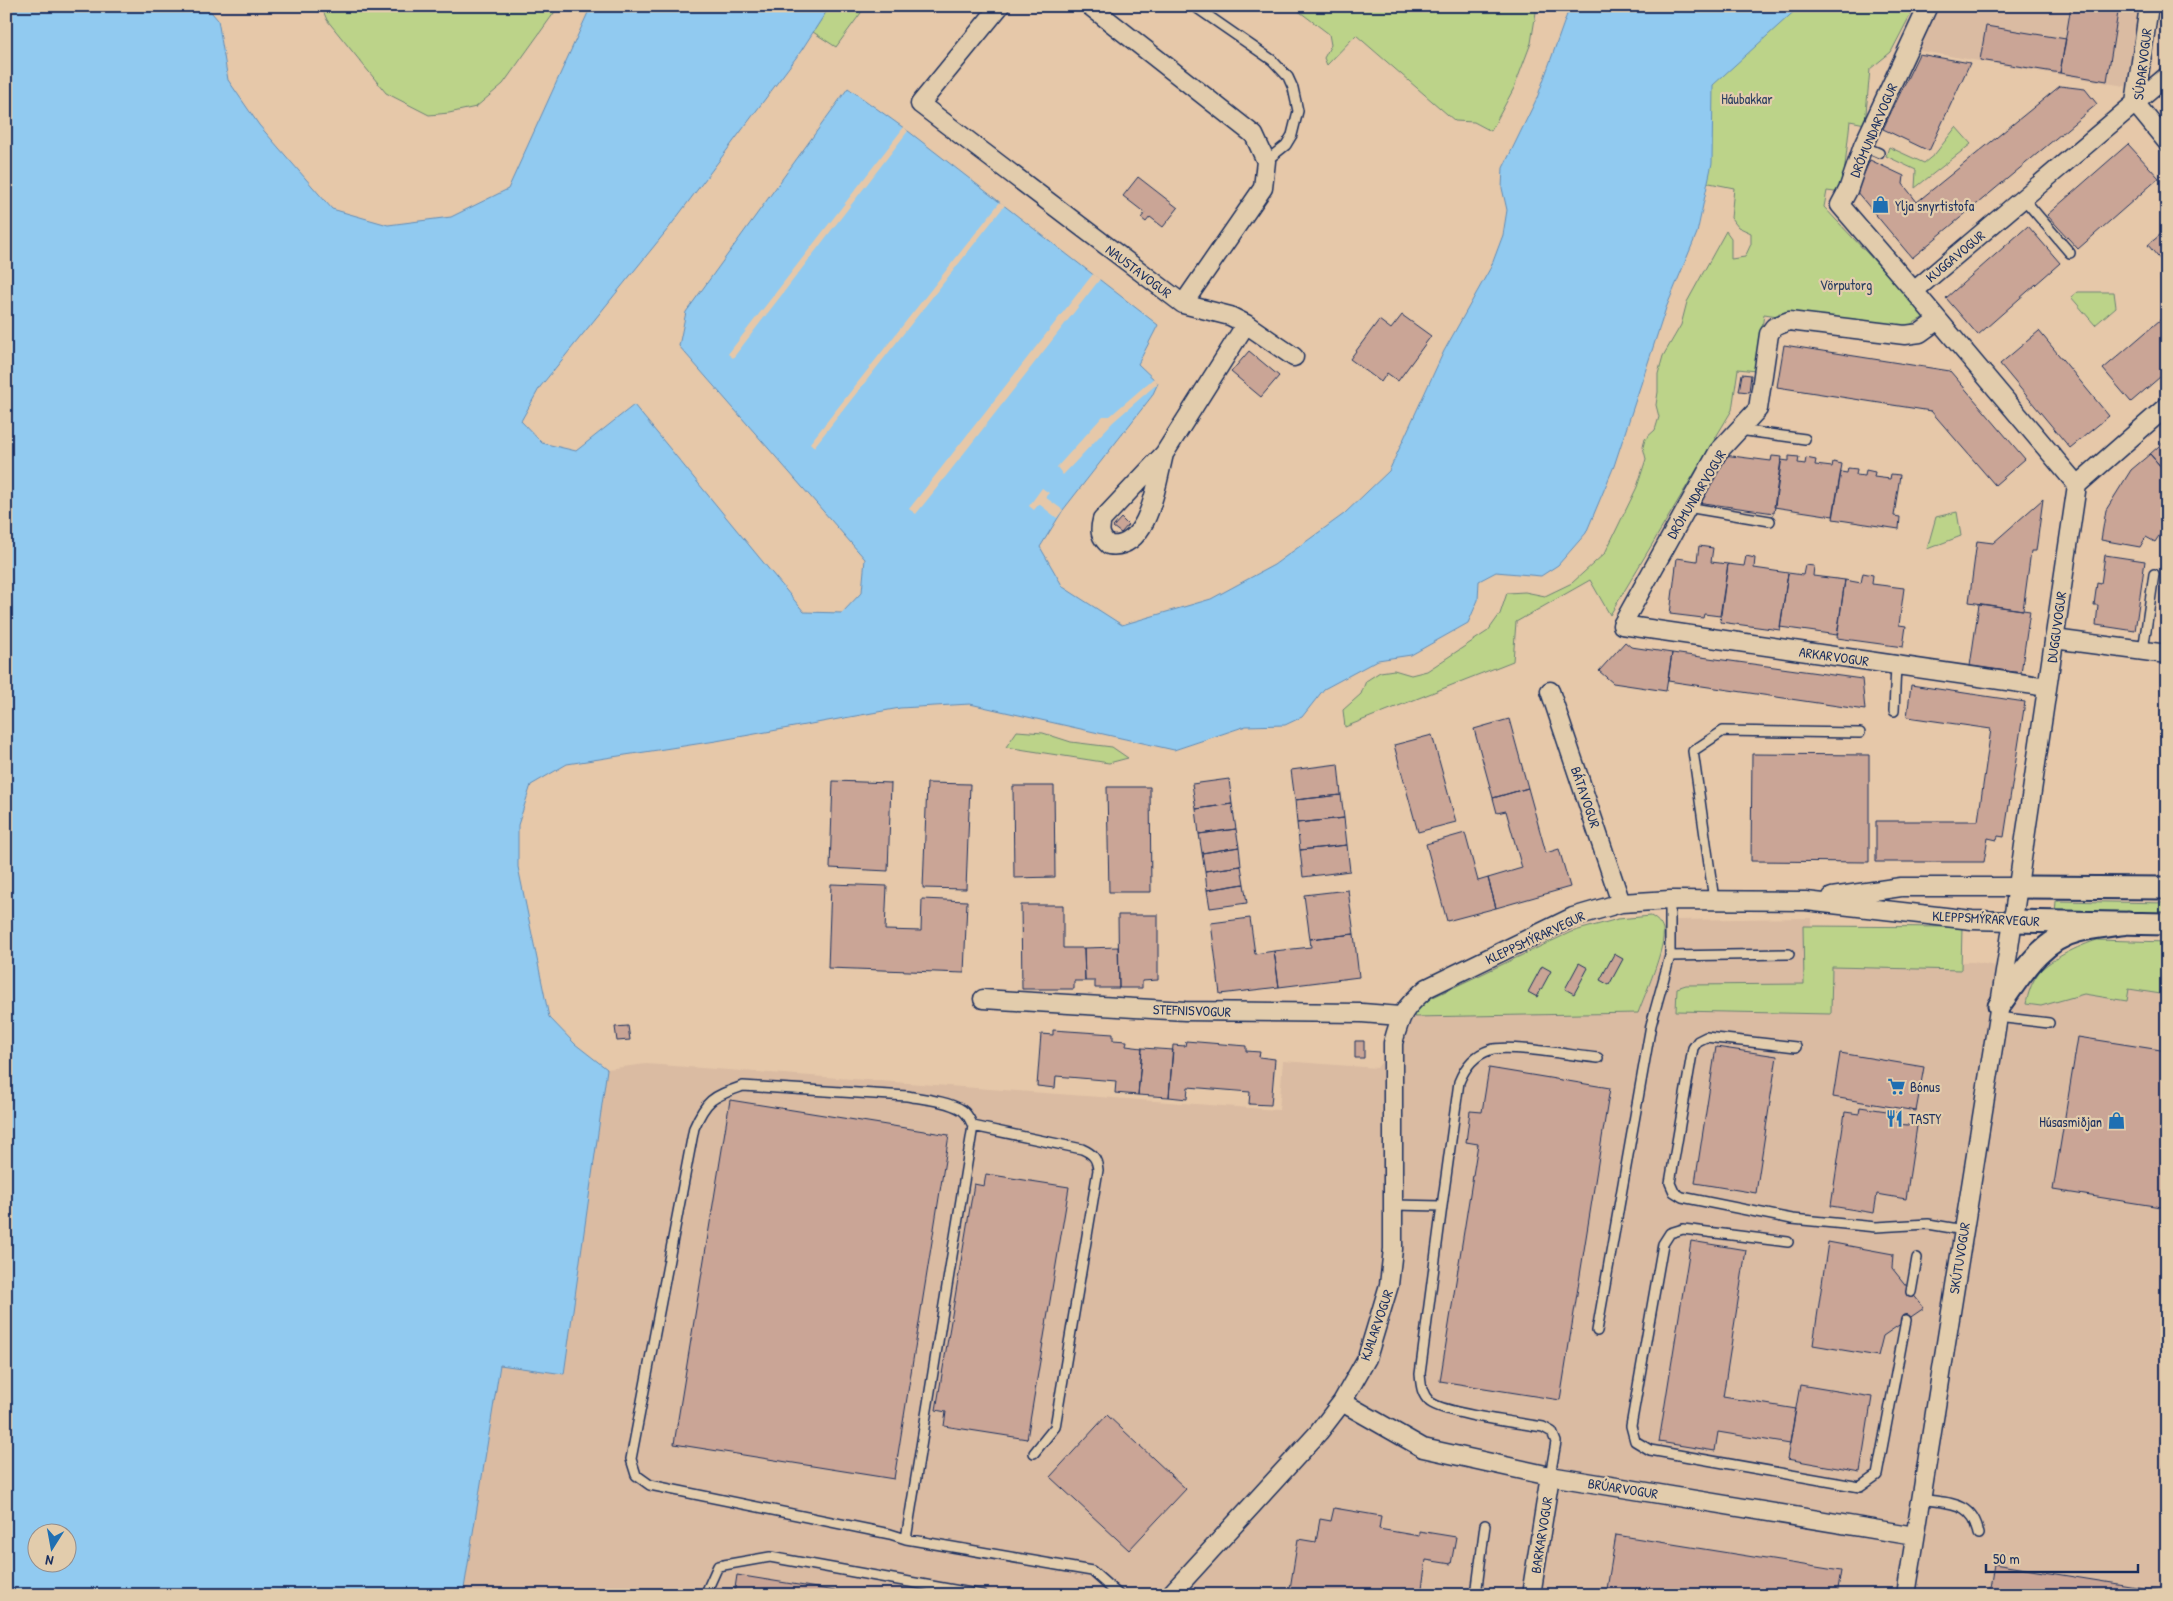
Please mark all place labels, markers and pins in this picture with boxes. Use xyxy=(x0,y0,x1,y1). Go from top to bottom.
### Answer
shop icon: Ylja snyrtistofa xyxy=(1871,195,1891,215)
place label: Ylja snyrtistofa xyxy=(1895,196,1975,216)
supermarket icon: Bónus xyxy=(1886,1076,1906,1096)
place label: Bónus xyxy=(1910,1077,1940,1096)
restaurant icon: TASTY xyxy=(1885,1108,1905,1128)
place label: TASTY xyxy=(1909,1109,1942,1128)
shop icon: Húsasmiðjan xyxy=(2106,1111,2126,1131)
place label: Húsasmiðjan xyxy=(2039,1112,2102,1132)

